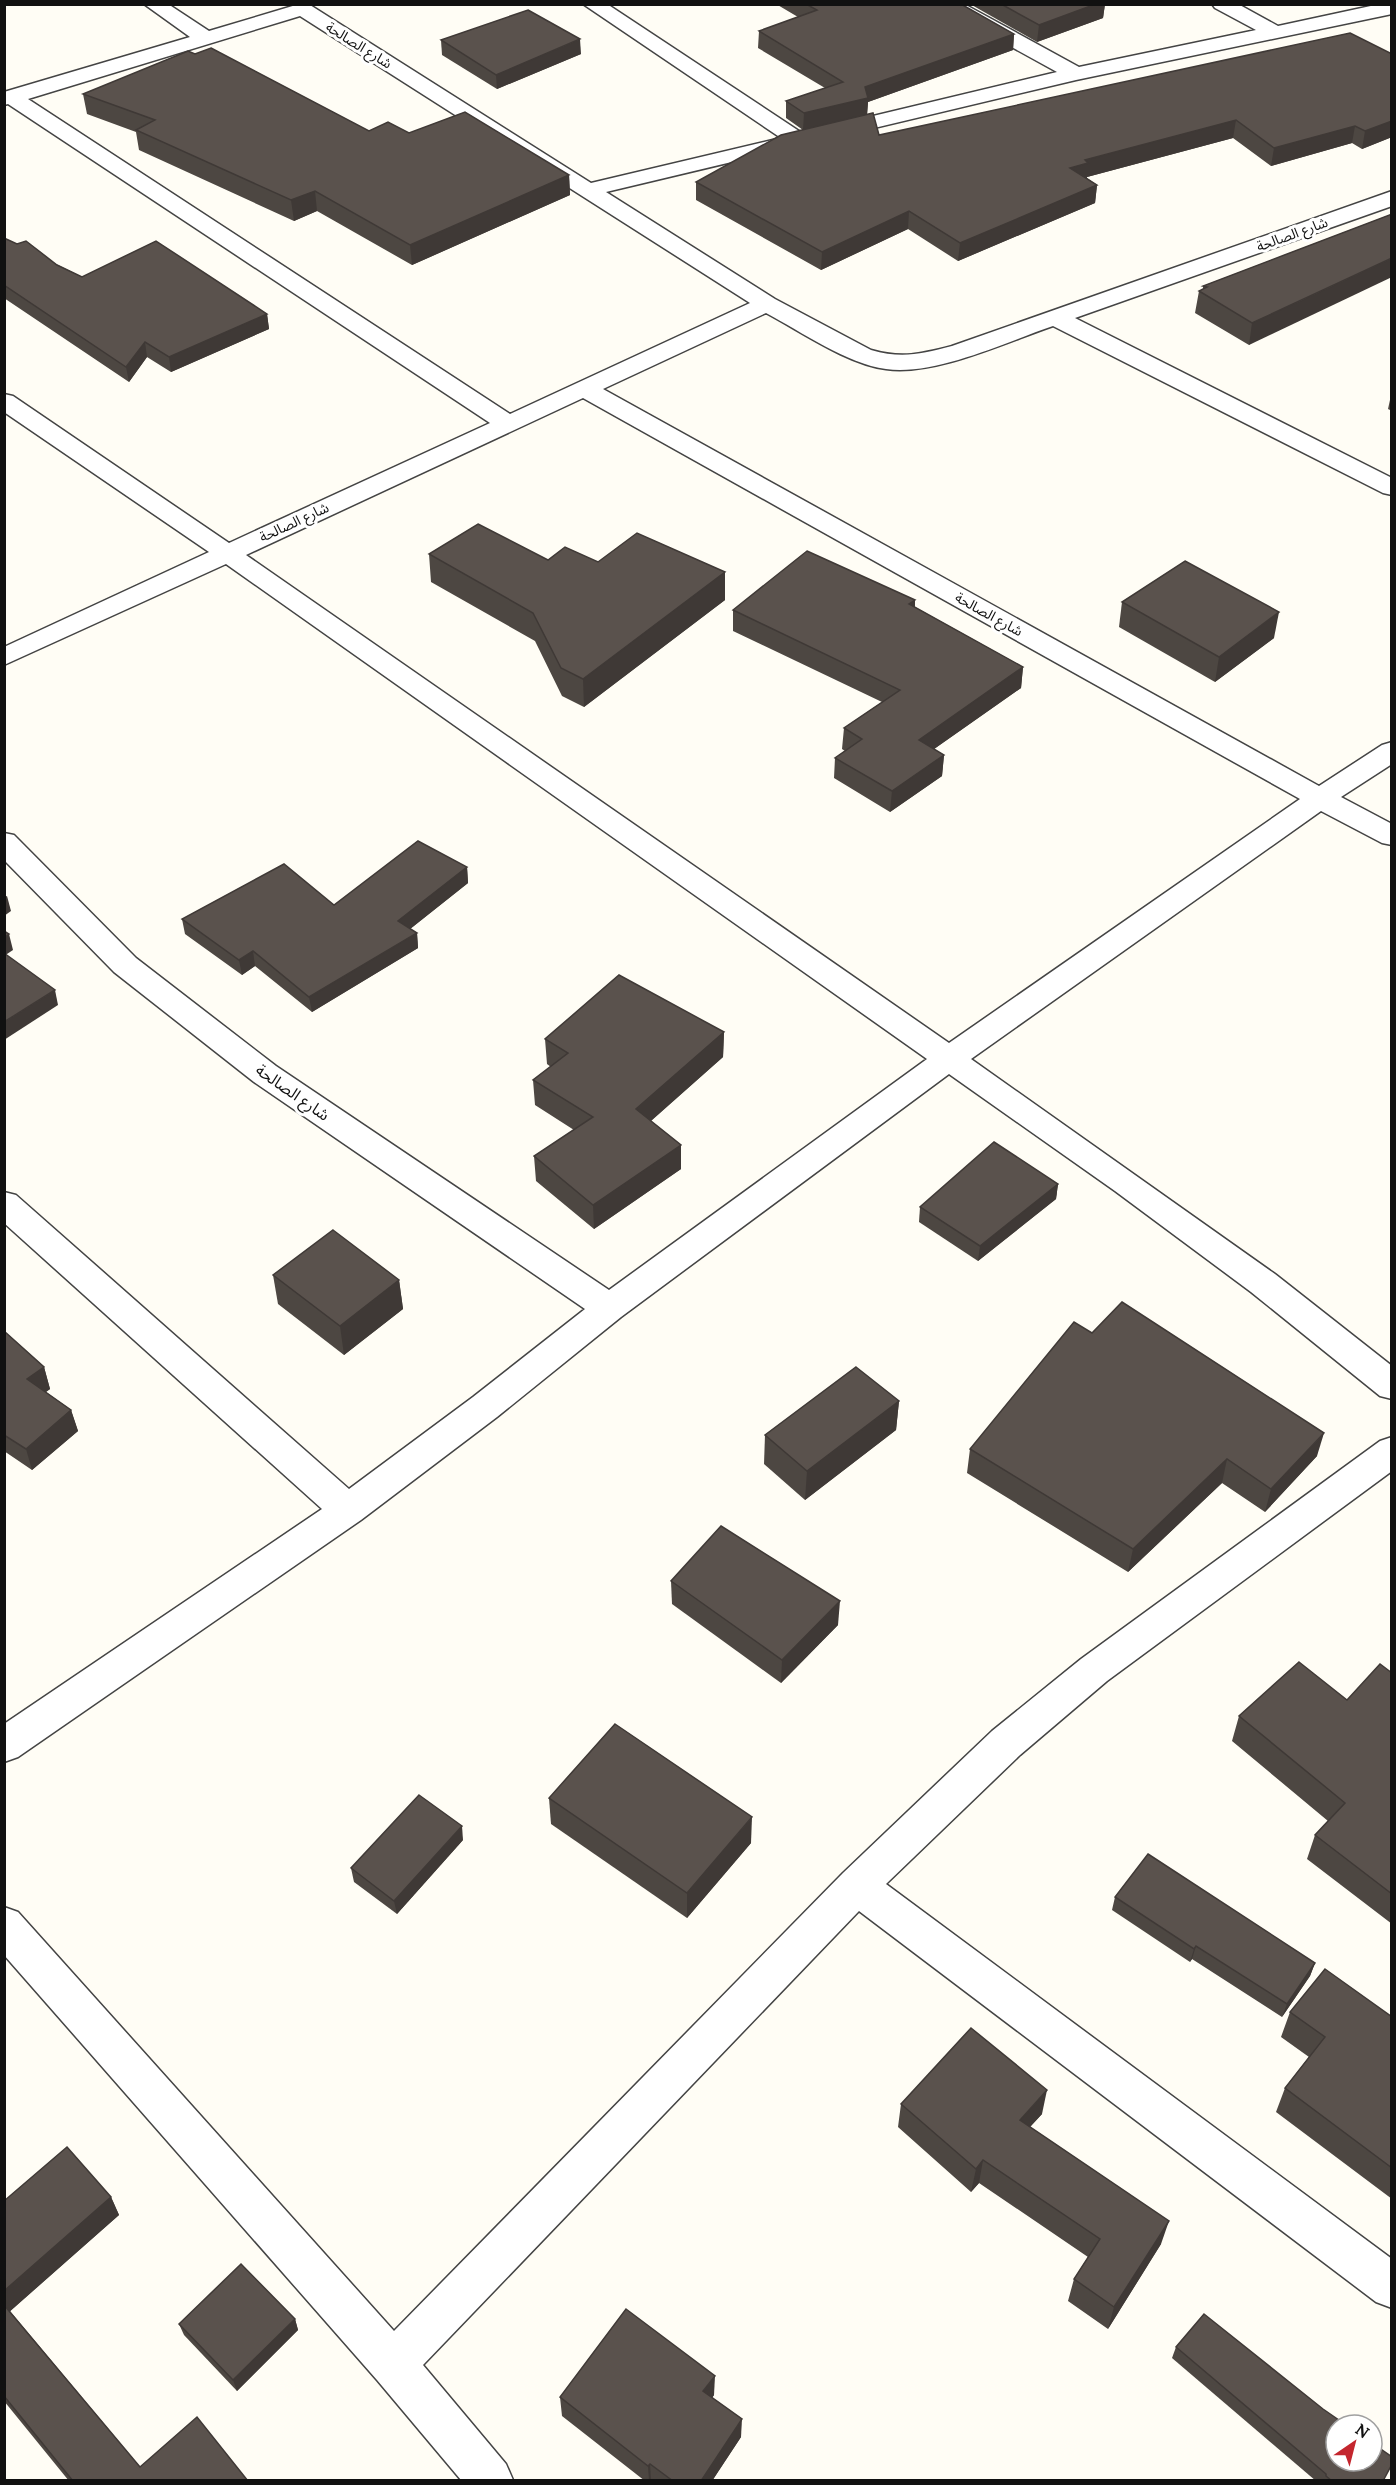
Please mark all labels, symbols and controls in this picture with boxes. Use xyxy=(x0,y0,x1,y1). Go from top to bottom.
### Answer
street label: شارع الصالحة xyxy=(322,18,395,74)
street label: شارع الصالحة xyxy=(1254,213,1331,257)
street label: شارع الصالحة xyxy=(256,498,332,548)
street label: شارع الصالحة xyxy=(951,588,1026,642)
street label: شارع الصالحة xyxy=(251,1059,334,1127)
north arrow xyxy=(1324,2413,1384,2473)
text: N xyxy=(1352,2419,1373,2442)

